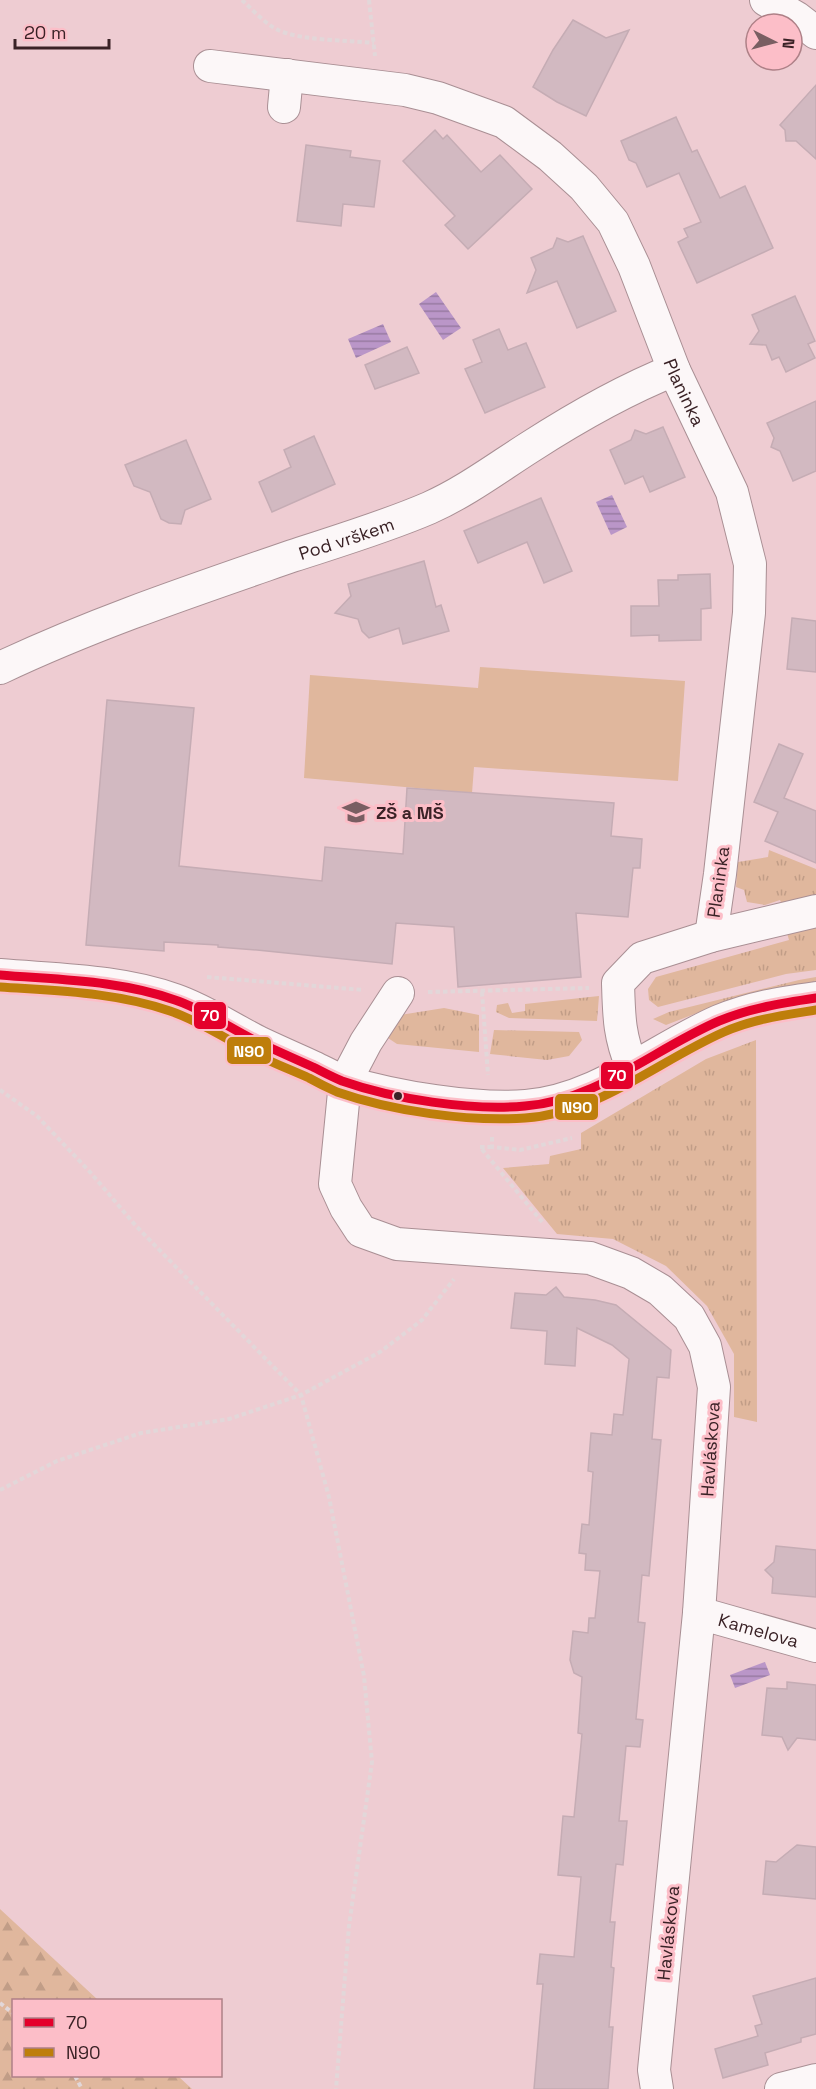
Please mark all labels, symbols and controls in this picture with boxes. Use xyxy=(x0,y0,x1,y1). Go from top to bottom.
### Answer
scale bar xyxy=(15,12,110,50)
north arrow xyxy=(744,12,804,72)
text: 20 m xyxy=(24,21,67,44)
text: N xyxy=(777,37,799,50)
street label: Planinka xyxy=(659,355,710,430)
street label: Pod vrškem xyxy=(296,511,397,565)
school or university icon: ZŠ a MŠ xyxy=(341,797,371,827)
place label: ZŠ a MŠ xyxy=(376,801,444,824)
street label: Planinka xyxy=(702,845,734,919)
line badge: 70 xyxy=(193,1001,227,1030)
text: 70 xyxy=(200,1005,220,1026)
line badge: N90 xyxy=(226,1036,272,1065)
text: N90 xyxy=(234,1041,264,1062)
line badge: 70 xyxy=(600,1061,634,1090)
text: 70 xyxy=(607,1065,627,1086)
unlabelled marker xyxy=(392,1090,404,1102)
line badge: N90 xyxy=(554,1093,599,1121)
text: N90 xyxy=(562,1097,592,1118)
street label: Havláskova xyxy=(695,1401,725,1497)
street label: Kamelova xyxy=(716,1608,801,1652)
street label: Havláskova xyxy=(652,1884,684,1982)
legend xyxy=(12,1999,222,2077)
text: 70 xyxy=(66,2011,88,2034)
text: N90 xyxy=(66,2041,101,2064)

